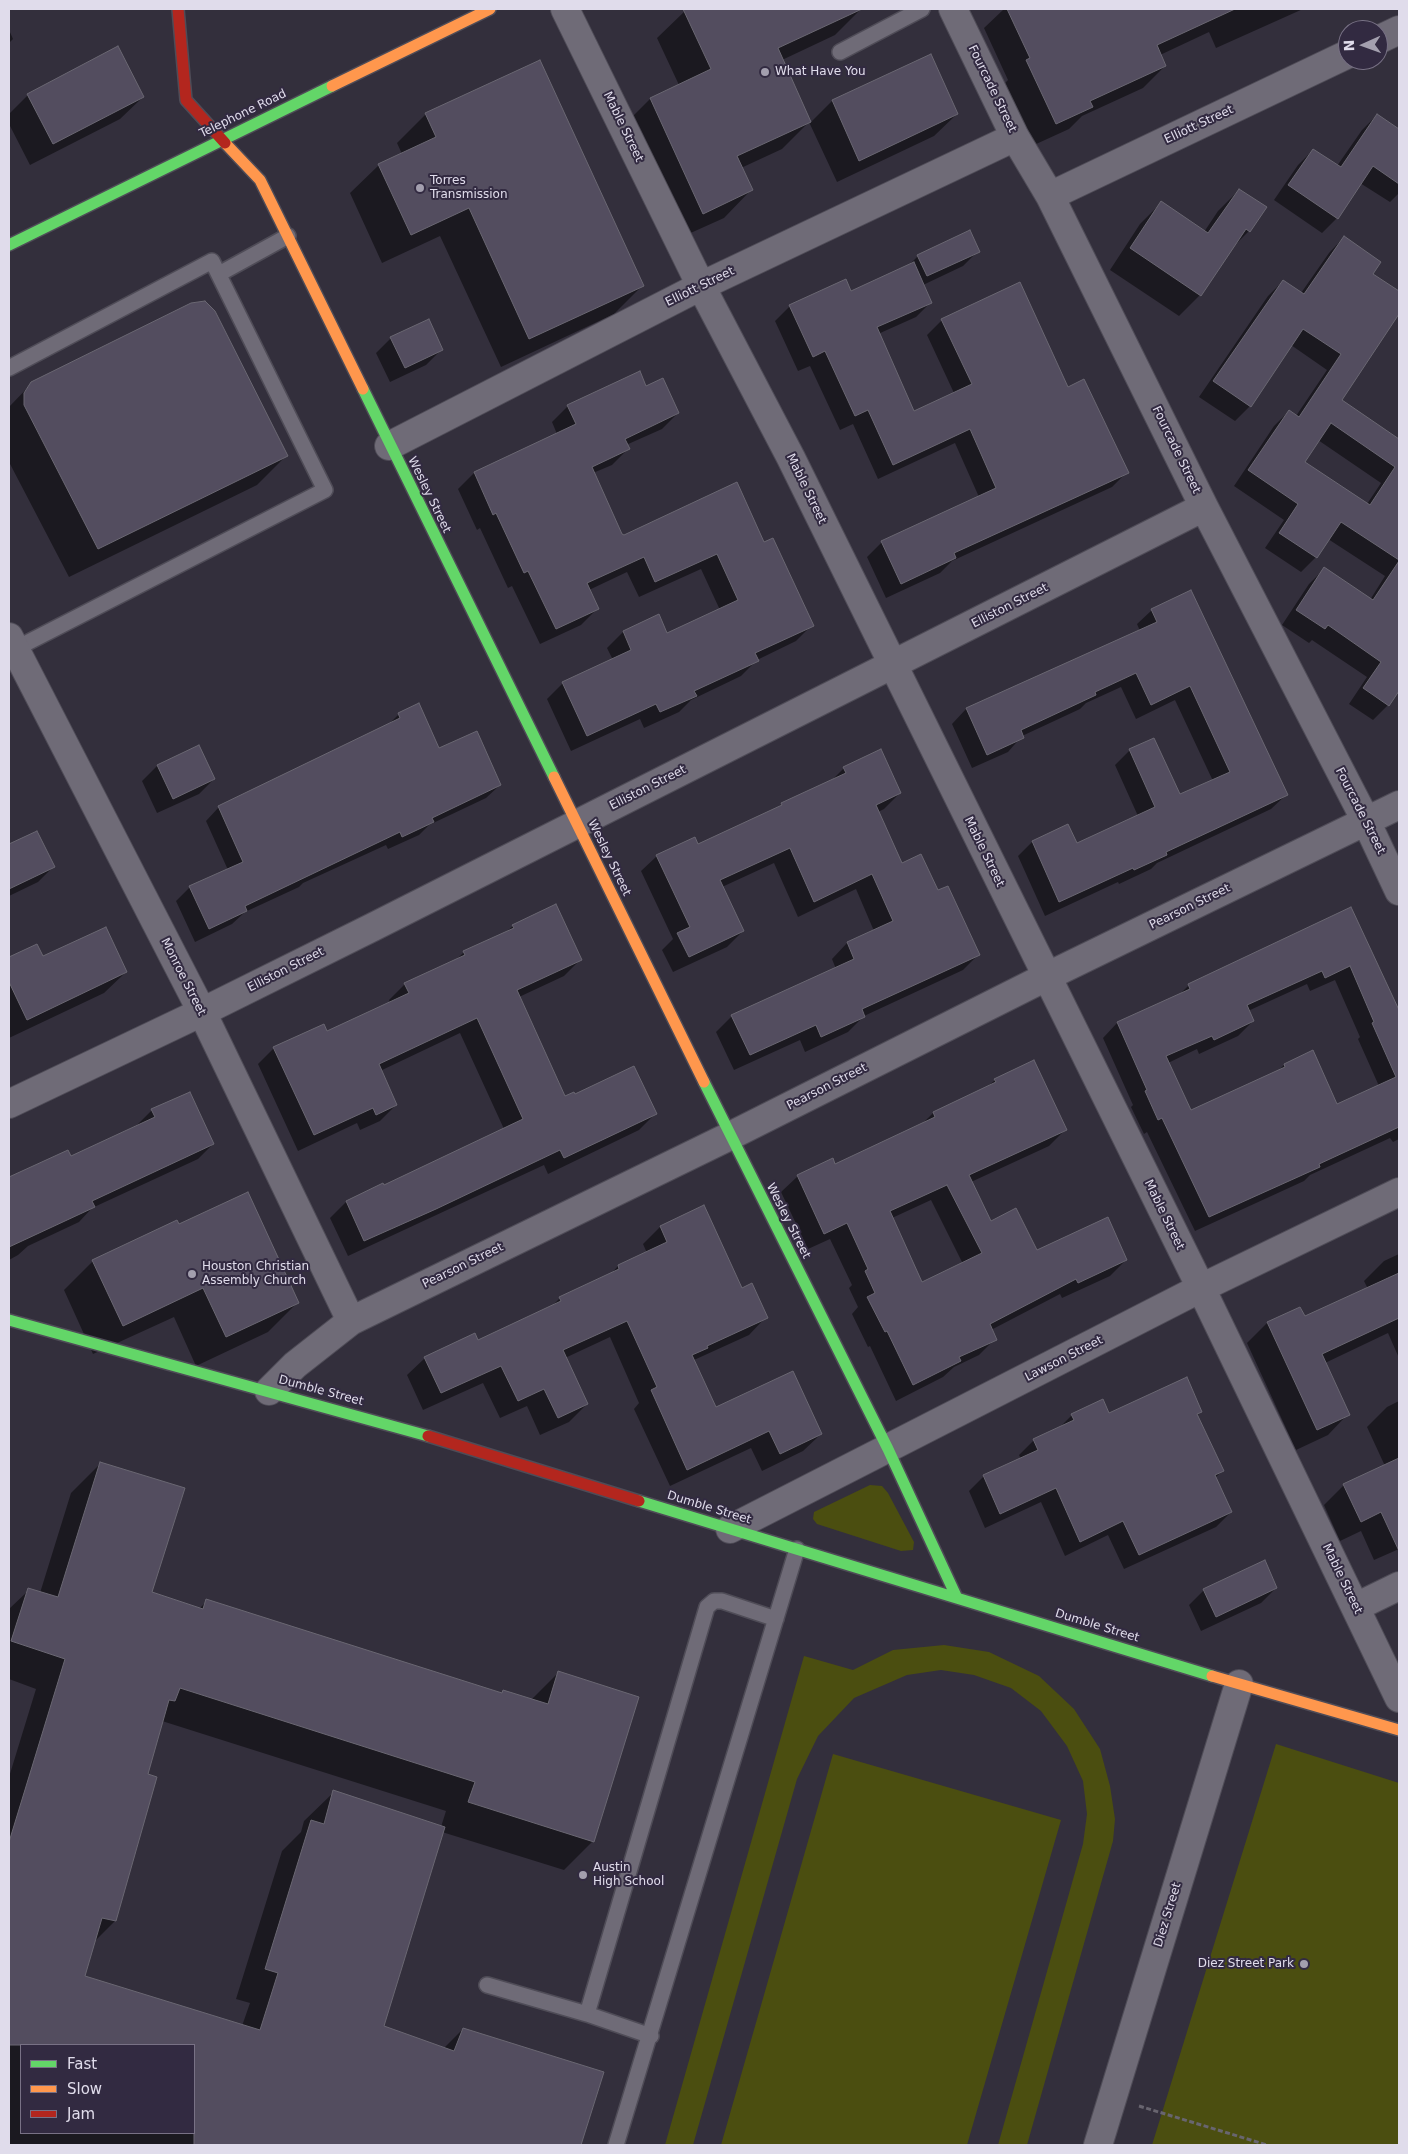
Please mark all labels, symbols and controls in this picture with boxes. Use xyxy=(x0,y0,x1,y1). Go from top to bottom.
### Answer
north arrow xyxy=(1338,20,1388,70)
text: N xyxy=(1341,39,1357,52)
street label: Fourcade Street xyxy=(965,43,1019,135)
place label: What Have You xyxy=(775,65,866,79)
marker: What Have You xyxy=(759,66,771,78)
street label: Telephone Road xyxy=(197,87,289,141)
street label: Mable Street xyxy=(600,90,646,164)
street label: Elliott Street xyxy=(1162,103,1236,147)
place label: Torres Transmission xyxy=(430,174,508,202)
marker: Torres Transmission xyxy=(414,182,426,194)
street label: Elliott Street xyxy=(663,264,737,310)
street label: Fourcade Street xyxy=(1149,404,1203,496)
street label: Mable Street xyxy=(783,452,829,526)
street label: Wesley Street xyxy=(404,455,454,535)
street label: Elliston Street xyxy=(969,581,1051,631)
street label: Elliston Street xyxy=(607,763,689,813)
street label: Fourcade Street xyxy=(1332,765,1388,857)
street label: Mable Street xyxy=(961,815,1007,889)
street label: Wesley Street xyxy=(584,818,634,898)
street label: Pearson Street xyxy=(1147,881,1233,933)
street label: Monroe Street xyxy=(157,936,209,1018)
street label: Elliston Street xyxy=(245,945,327,995)
street label: Pearson Street xyxy=(785,1061,869,1113)
street label: Mable Street xyxy=(1141,1178,1187,1252)
street label: Wesley Street xyxy=(763,1181,813,1261)
street label: Pearson Street xyxy=(420,1240,506,1292)
place label: Houston Christian Assembly Church xyxy=(202,1260,309,1288)
marker: Houston Christian Assembly Church xyxy=(186,1268,198,1280)
street label: Lawson Street xyxy=(1023,1333,1105,1385)
street label: Dumble Street xyxy=(277,1373,365,1409)
street label: Dumble Street xyxy=(665,1488,753,1528)
street label: Mable Street xyxy=(1319,1542,1365,1616)
street label: Dumble Street xyxy=(1053,1606,1141,1646)
place label: Austin High School xyxy=(593,1861,664,1889)
marker: Austin High School xyxy=(577,1869,589,1881)
street label: Diez Street xyxy=(1151,1881,1185,1949)
place label: Diez Street Park xyxy=(1198,1957,1294,1971)
marker: Diez Street Park xyxy=(1298,1958,1310,1970)
legend xyxy=(20,2044,195,2134)
text: Fast xyxy=(67,2055,97,2073)
text: Slow xyxy=(67,2080,102,2098)
text: Jam xyxy=(67,2105,95,2123)

